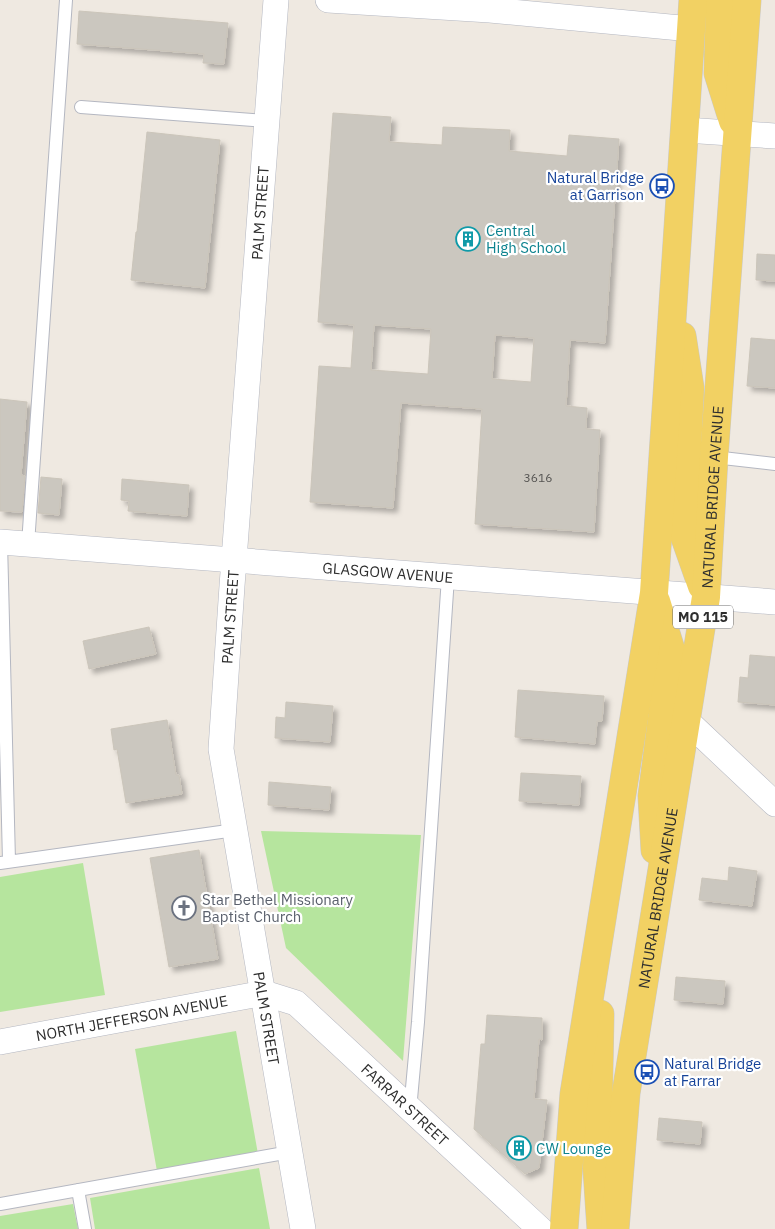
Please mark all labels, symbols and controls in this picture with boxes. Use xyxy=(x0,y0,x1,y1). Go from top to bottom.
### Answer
street label: PALM STREET xyxy=(247,165,273,261)
place label: Natural Bridge at Garrison xyxy=(547,168,644,204)
bus stop icon: Natural Bridge at Garrison xyxy=(649,173,675,199)
place label: Central High School xyxy=(486,221,566,257)
building icon: Central High School xyxy=(455,226,481,252)
street label: NATURAL BRIDGE AVENUE xyxy=(697,405,727,589)
house number: 3616 xyxy=(524,470,552,485)
street label: GLASGOW AVENUE xyxy=(322,557,454,587)
street label: PALM STREET xyxy=(217,569,243,665)
road number: MO 115 xyxy=(673,606,733,628)
street label: NATURAL BRIDGE AVENUE xyxy=(634,806,681,990)
place label: Star Bethel Missionary Baptist Church xyxy=(202,890,353,926)
church icon: Star Bethel Missionary Baptist Church xyxy=(171,895,197,921)
street label: PALM STREET xyxy=(250,970,284,1066)
street label: NORTH JEFFERSON AVENUE xyxy=(34,990,229,1045)
place label: Natural Bridge at Farrar xyxy=(664,1054,761,1090)
street label: FARRAR STREET xyxy=(358,1059,453,1150)
bus stop icon: Natural Bridge at Farrar xyxy=(634,1059,660,1085)
building icon: CW Lounge xyxy=(506,1135,532,1161)
place label: CW Lounge xyxy=(536,1139,611,1158)

